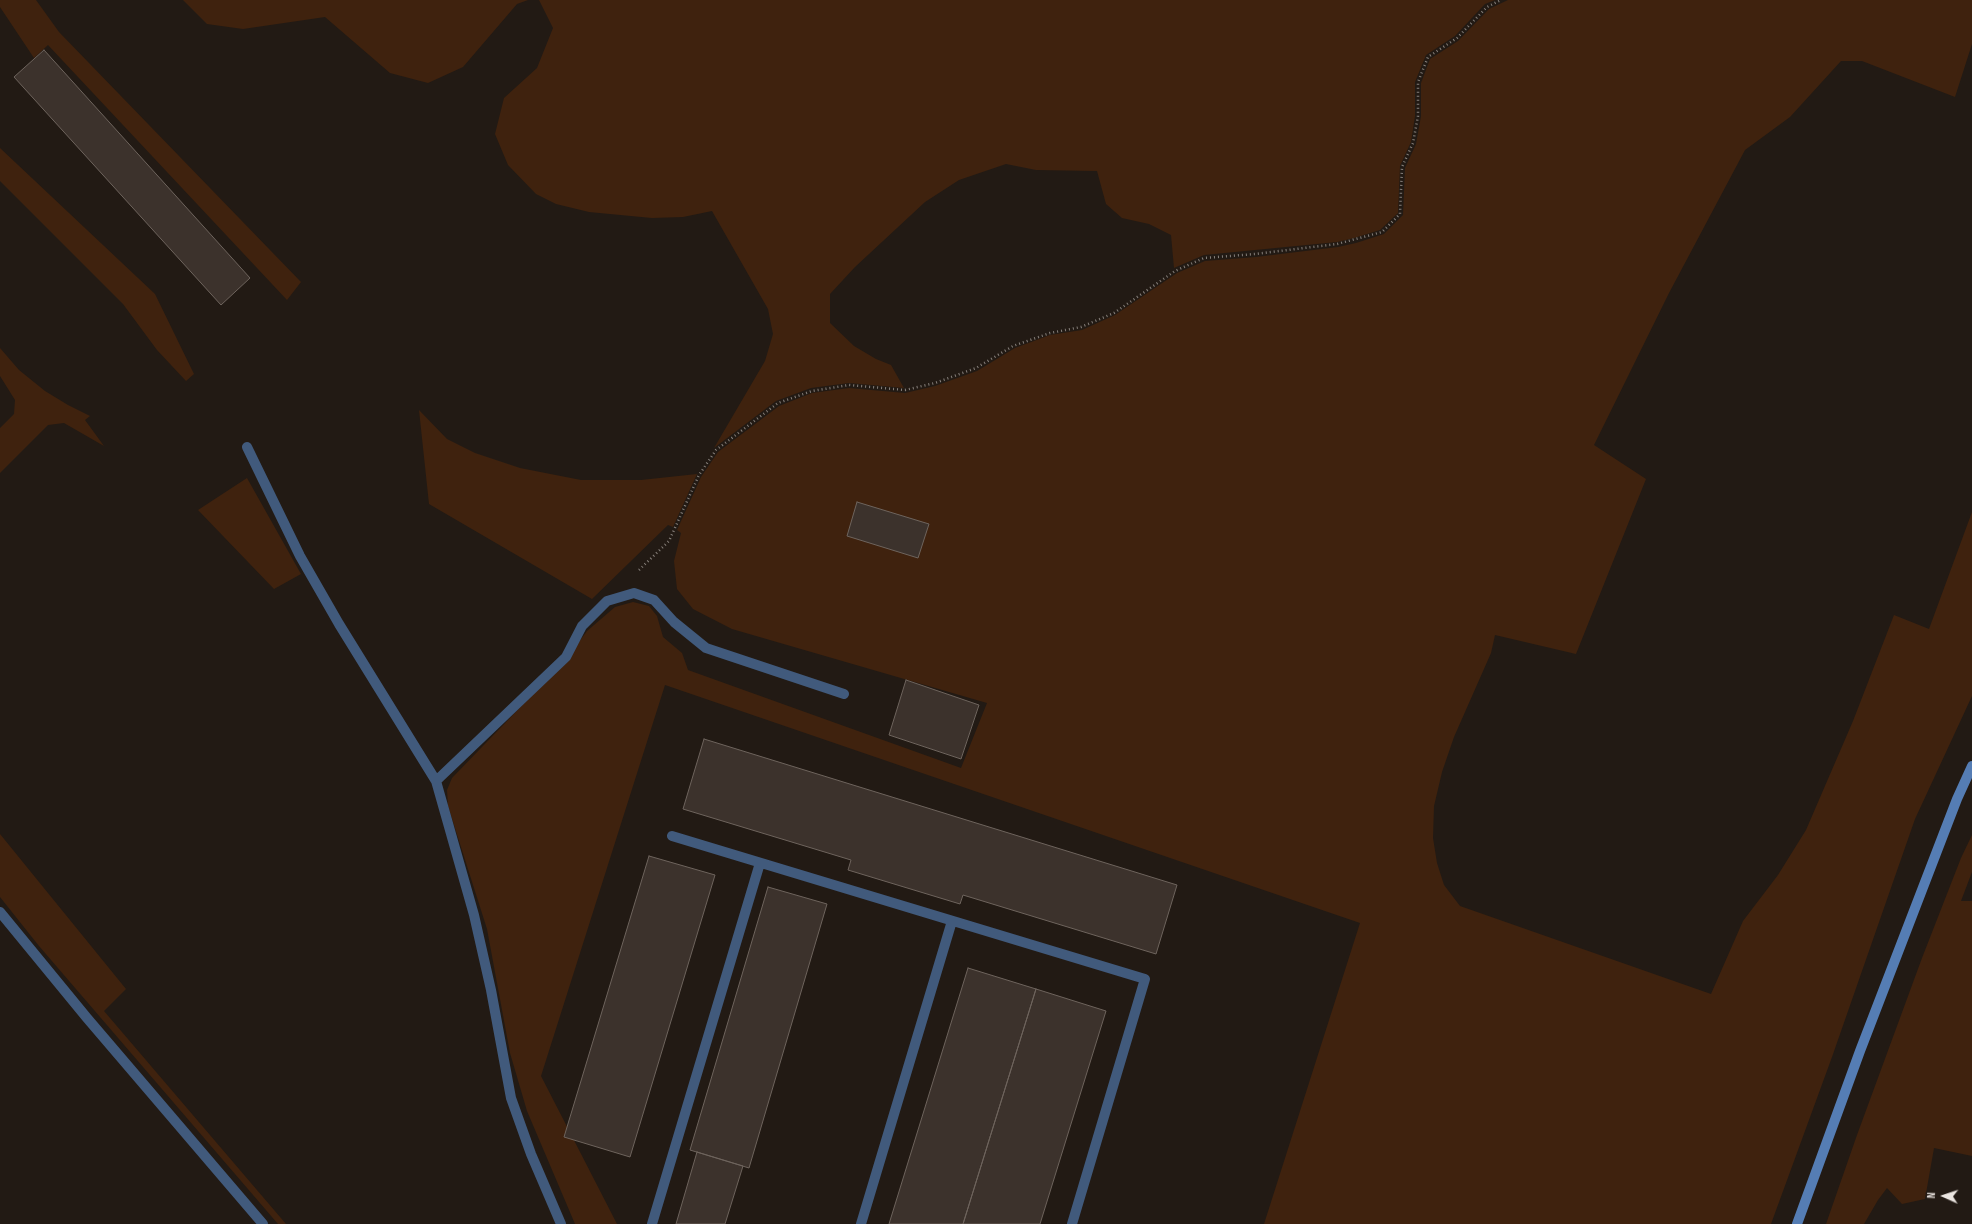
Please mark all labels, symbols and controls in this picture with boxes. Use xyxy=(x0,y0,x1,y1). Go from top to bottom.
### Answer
north arrow xyxy=(1924,1176,1964,1216)
text: N xyxy=(1925,1192,1938,1199)

